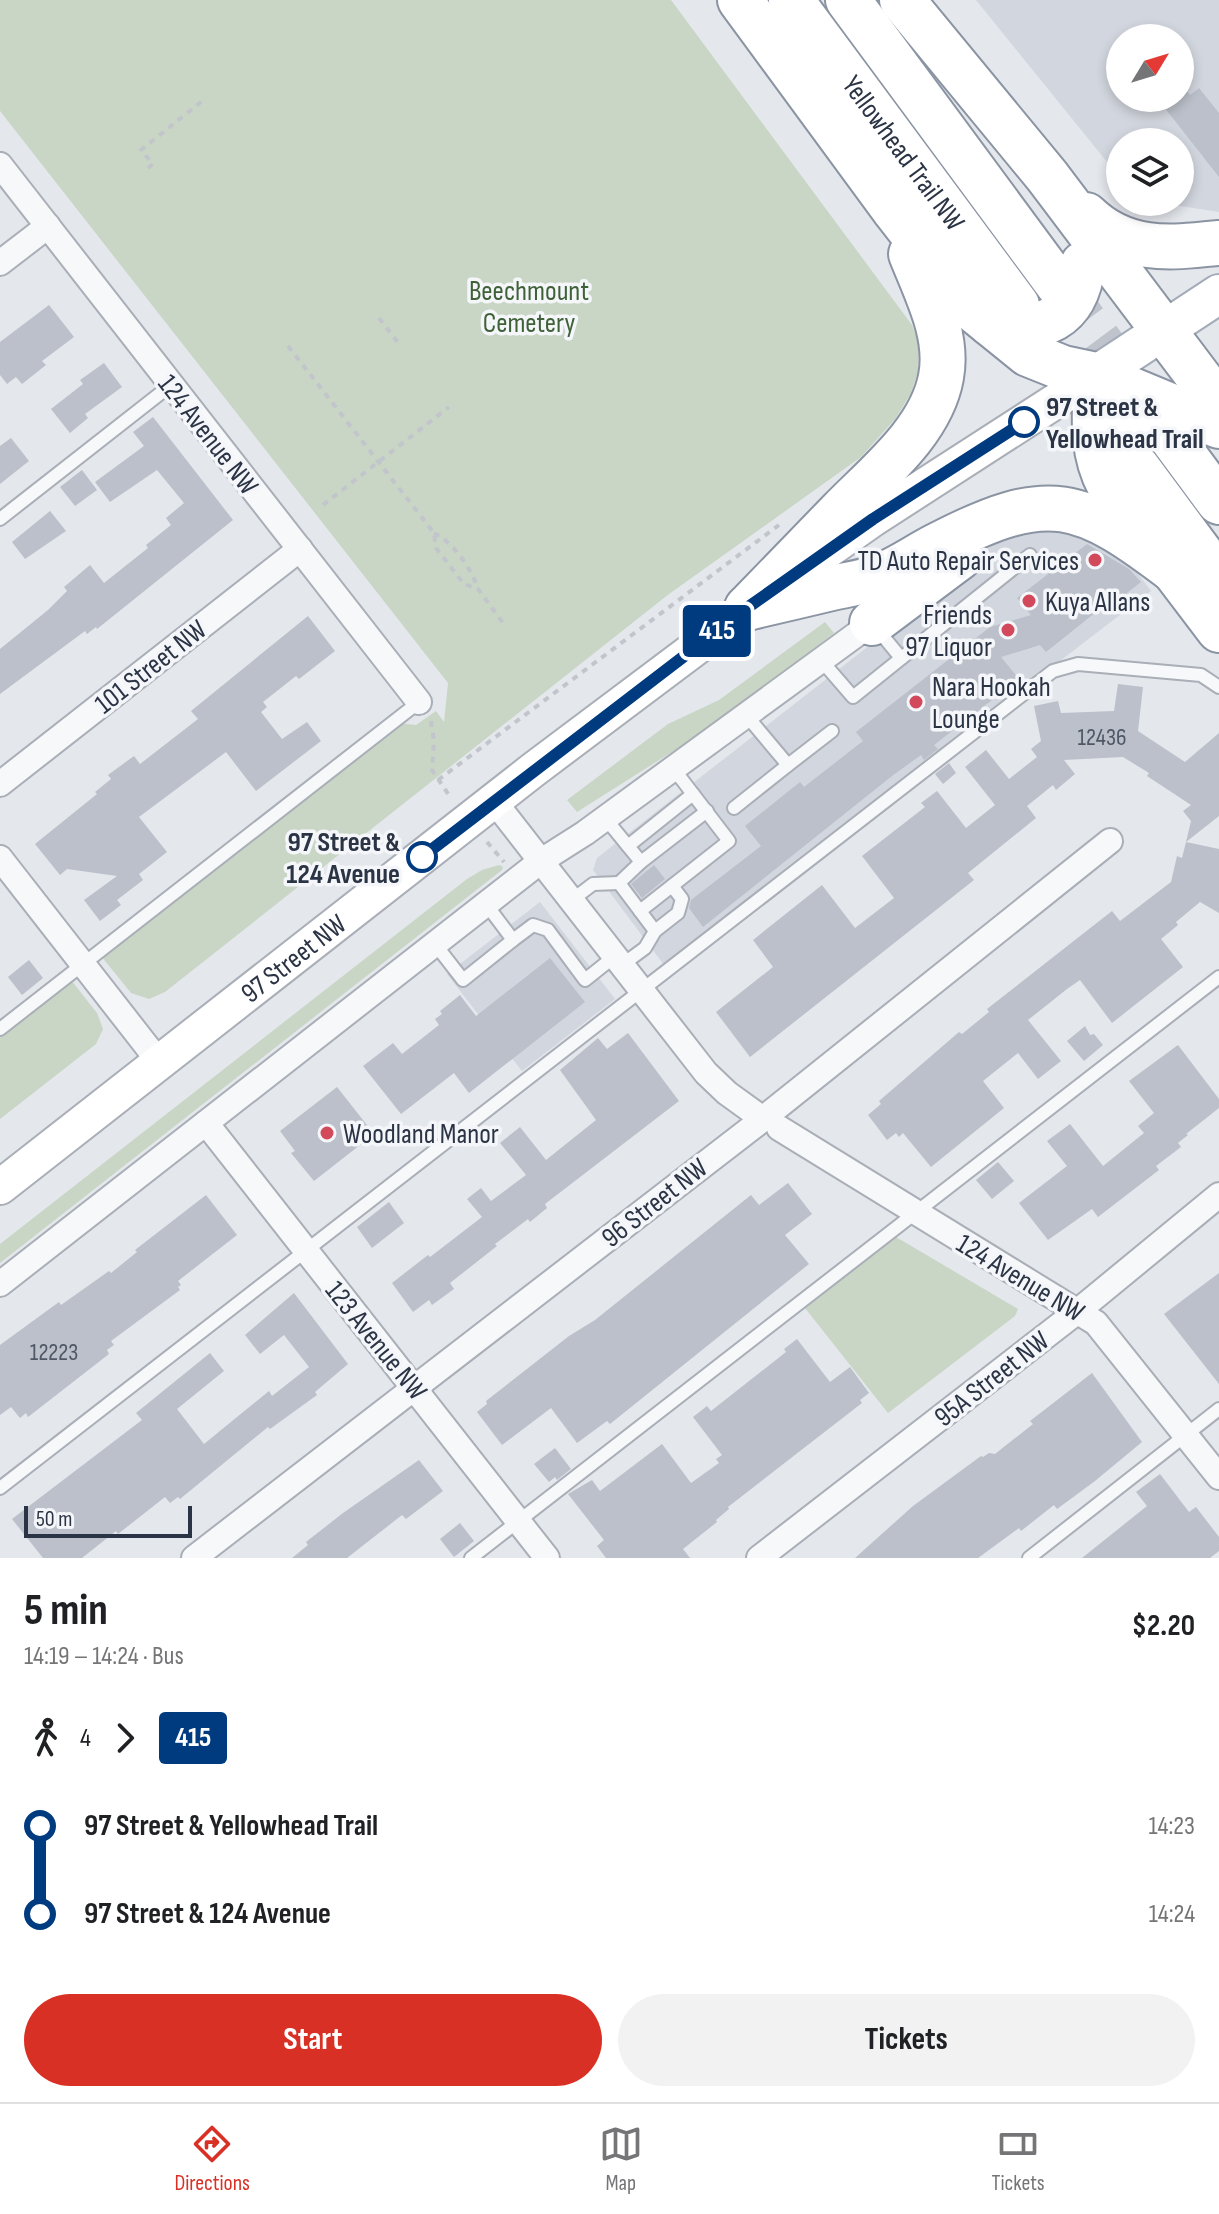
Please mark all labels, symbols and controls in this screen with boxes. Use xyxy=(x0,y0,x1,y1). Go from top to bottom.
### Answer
north arrow xyxy=(1106,24,1194,112)
map controls xyxy=(1106,24,1194,216)
street label: Yellowhead Trail NW xyxy=(835,70,971,237)
button: layers xyxy=(1106,128,1194,216)
park label: Beechmount Cemetery xyxy=(469,275,589,340)
street label: 124 Avenue NW xyxy=(151,368,265,501)
place label: 97 Street & Yellowhead Trail xyxy=(1046,391,1204,456)
marker: 97 Street & Yellowhead Trail xyxy=(1009,407,1039,437)
place label: TD Auto Repair Services xyxy=(857,545,1079,578)
marker: TD Auto Repair Services xyxy=(1086,551,1104,569)
place label: Kuya Allans xyxy=(1045,586,1150,619)
marker: Kuya Allans xyxy=(1020,592,1038,610)
place label: Friends 97 Liquor xyxy=(905,599,992,664)
line badge: 415 xyxy=(671,605,763,657)
street label: 101 Street NW xyxy=(89,613,213,721)
text: 415 xyxy=(699,614,735,647)
marker: Friends 97 Liquor xyxy=(999,621,1017,639)
place label: Nara Hookah Lounge xyxy=(932,671,1051,736)
marker: Nara Hookah Lounge xyxy=(907,693,925,711)
house number: 12436 xyxy=(1077,723,1127,752)
place label: 97 Street & 124 Avenue xyxy=(286,826,400,891)
marker: 97 Street & 124 Avenue xyxy=(407,842,437,872)
street label: 97 Street NW xyxy=(235,908,353,1010)
place label: Woodland Manor xyxy=(343,1118,499,1151)
marker: Woodland Manor xyxy=(318,1124,336,1142)
street label: 96 Street NW xyxy=(595,1152,714,1255)
street label: 124 Avenue NW xyxy=(950,1227,1090,1329)
street label: 123 Avenue NW xyxy=(318,1275,434,1407)
street label: 95A Street NW xyxy=(928,1324,1056,1434)
house number: 12223 xyxy=(30,1338,78,1367)
scale bar xyxy=(24,1502,192,1538)
text: 50 m xyxy=(36,1506,72,1533)
text: 5 min xyxy=(24,1584,108,1637)
text: $2.20 xyxy=(1132,1608,1195,1644)
text: 14:19 – 14:24 · Bus xyxy=(24,1641,184,1672)
icon: walk xyxy=(24,1716,68,1760)
icon: forward xyxy=(103,1716,147,1760)
text: 415 xyxy=(175,1721,211,1754)
text: 4 xyxy=(80,1723,91,1754)
text: 97 Street & Yellowhead Trail xyxy=(84,1808,378,1844)
text: 14:23 xyxy=(1148,1811,1195,1842)
text: 97 Street & 124 Avenue xyxy=(84,1896,331,1932)
text: 14:24 xyxy=(1149,1899,1195,1930)
button: Start xyxy=(24,1994,602,2086)
button: Tickets xyxy=(618,1994,1195,2086)
tab: Directions xyxy=(174,2122,250,2197)
tab: Map xyxy=(599,2122,643,2197)
tab: Tickets xyxy=(992,2122,1045,2197)

